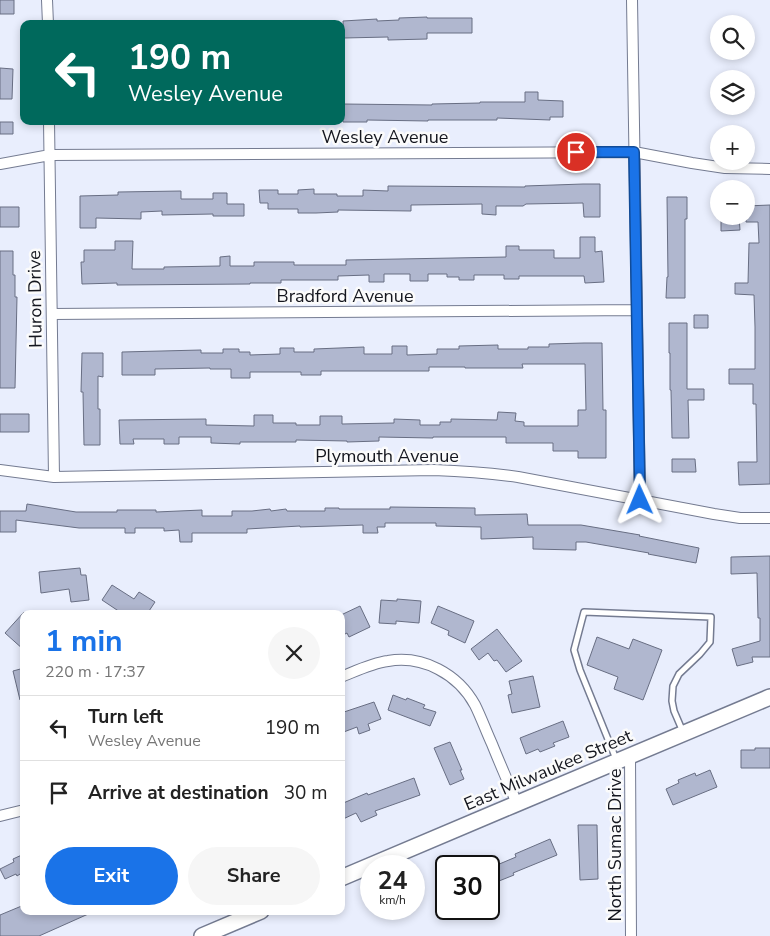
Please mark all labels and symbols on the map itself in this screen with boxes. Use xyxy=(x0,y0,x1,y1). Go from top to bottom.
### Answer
street label: Wesley Avenue xyxy=(322,125,448,149)
pin xyxy=(555,131,597,173)
street label: Huron Drive xyxy=(22,250,48,348)
street label: Bradford Avenue xyxy=(276,284,414,308)
street label: Plymouth Avenue xyxy=(315,444,459,468)
position arrow xyxy=(613,473,665,525)
street label: East Milwaukee Street xyxy=(460,723,636,816)
street label: North Sumac Drive xyxy=(603,768,627,922)
speed limit sign: 30 xyxy=(435,855,500,920)

